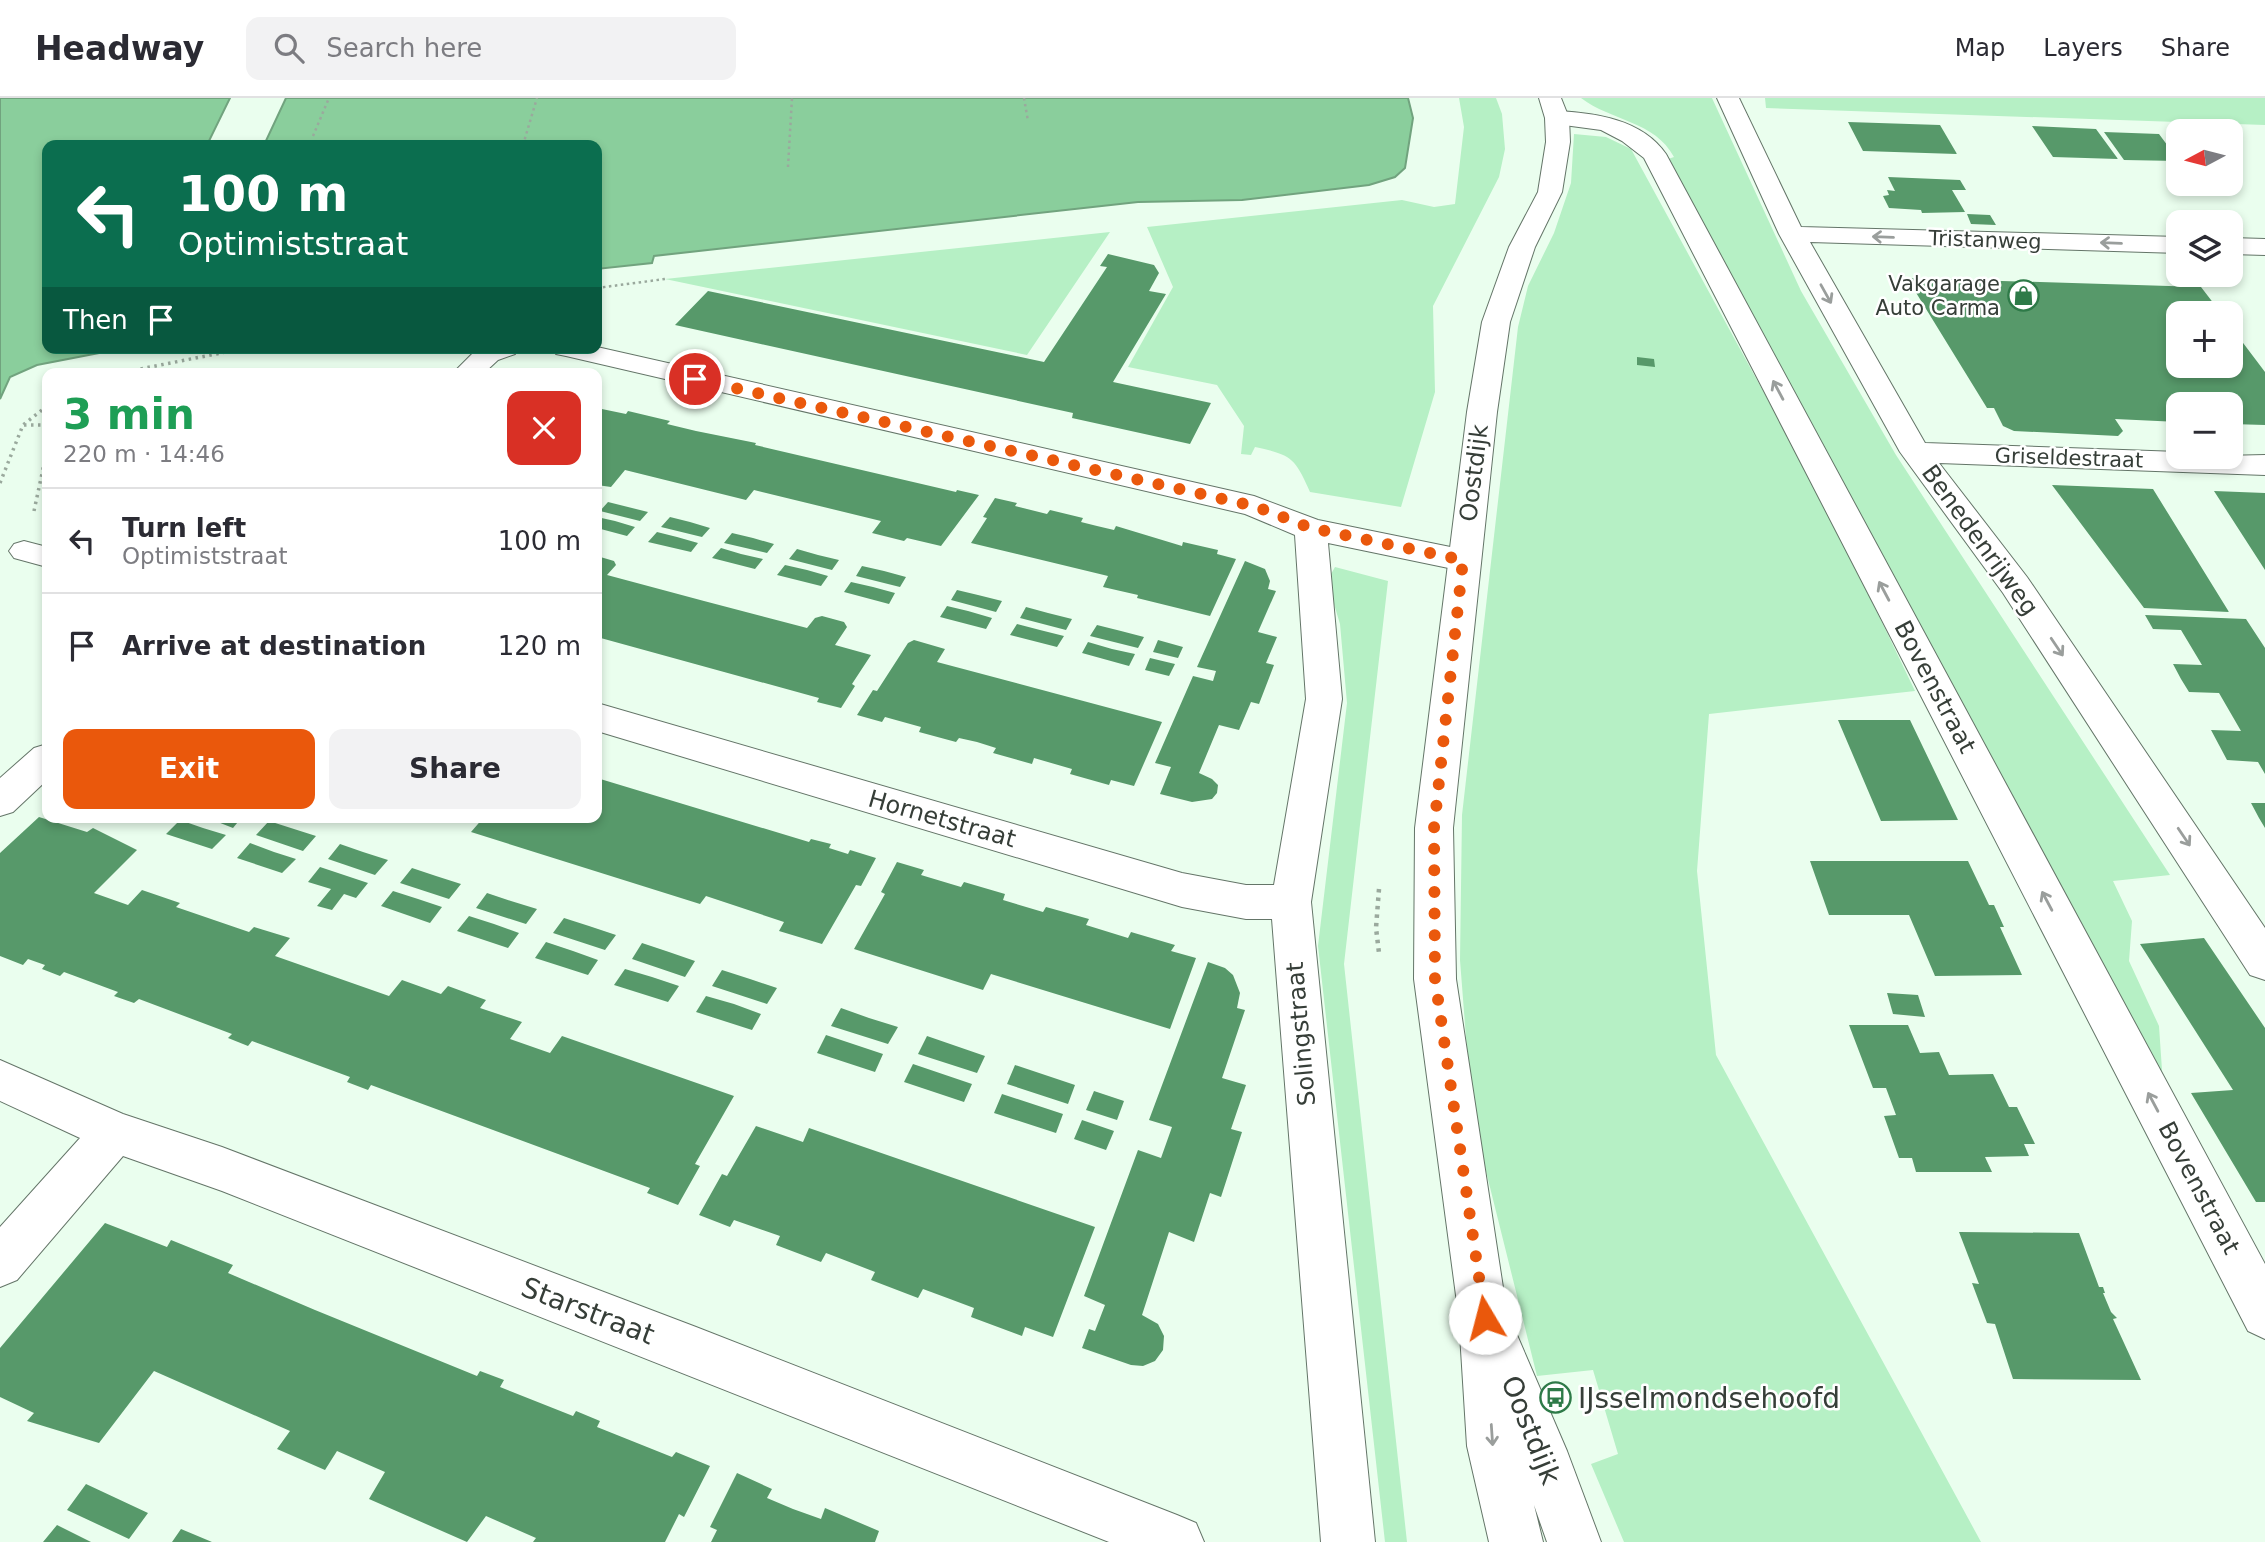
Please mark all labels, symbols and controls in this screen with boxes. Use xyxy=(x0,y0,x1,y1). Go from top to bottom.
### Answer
search box xyxy=(246,17,736,80)
text: Headway xyxy=(35,29,204,68)
icon: search xyxy=(270,29,308,67)
text: Search here xyxy=(326,33,482,63)
text: Map xyxy=(1955,34,2005,62)
text: Layers xyxy=(2043,34,2123,62)
text: Share xyxy=(2161,34,2230,62)
north arrow xyxy=(2166,119,2244,196)
map controls xyxy=(2166,119,2243,469)
text: 100 m xyxy=(178,166,348,223)
icon: left xyxy=(63,168,154,259)
button: layers xyxy=(2166,210,2243,287)
text: Optimiststraat xyxy=(178,225,408,263)
street label: Tristanweg xyxy=(1927,226,2042,254)
one-way arrow xyxy=(1872,230,1895,243)
one-way arrow xyxy=(2099,236,2122,250)
place label: Vakgarage Auto Carma xyxy=(1875,272,2000,320)
shop icon: Vakgarage Auto Carma xyxy=(2006,279,2040,313)
one-way arrow xyxy=(1819,283,1833,303)
icon: arrive xyxy=(142,301,180,339)
button: + xyxy=(2166,301,2243,378)
text: Then xyxy=(63,305,128,335)
pin xyxy=(665,349,725,409)
icon: arrive xyxy=(676,360,714,398)
one-way arrow xyxy=(1771,380,1785,401)
text: 3 min xyxy=(63,390,195,439)
button: close xyxy=(507,391,581,465)
button: − xyxy=(2166,392,2243,469)
street label: Oostdijk xyxy=(1454,423,1494,523)
text: 220 m · 14:46 xyxy=(63,441,225,467)
street label: Griseldestraat xyxy=(1994,443,2144,473)
street label: Benedenrijweg xyxy=(1916,459,2044,621)
text: Turn left xyxy=(122,513,246,543)
icon: left xyxy=(63,522,101,560)
text: 100 m xyxy=(498,526,581,556)
text: Optimiststraat xyxy=(122,543,288,569)
one-way arrow xyxy=(1877,581,1891,602)
street label: Bovenstraat xyxy=(1888,616,1982,758)
icon: arrive xyxy=(63,627,101,665)
text: Arrive at destination xyxy=(122,631,426,661)
text: 120 m xyxy=(498,631,581,661)
one-way arrow xyxy=(2050,637,2064,657)
button: Exit xyxy=(63,729,315,809)
button: Share xyxy=(329,729,581,809)
street label: Hornetstraat xyxy=(865,785,1019,853)
one-way arrow xyxy=(2177,826,2191,846)
one-way arrow xyxy=(2040,891,2054,912)
street label: Solingstraat xyxy=(1281,961,1321,1107)
one-way arrow xyxy=(2146,1092,2160,1113)
street label: Bovenstraat xyxy=(2152,1117,2246,1259)
street label: Starstraat xyxy=(517,1271,659,1351)
position arrow xyxy=(1448,1281,1522,1355)
street label: Oostdijk xyxy=(1494,1371,1568,1490)
bus stop icon: IJsselmondsehoofd xyxy=(1538,1381,1572,1415)
place label: IJsselmondsehoofd xyxy=(1578,1382,1840,1415)
one-way arrow xyxy=(1486,1424,1499,1446)

